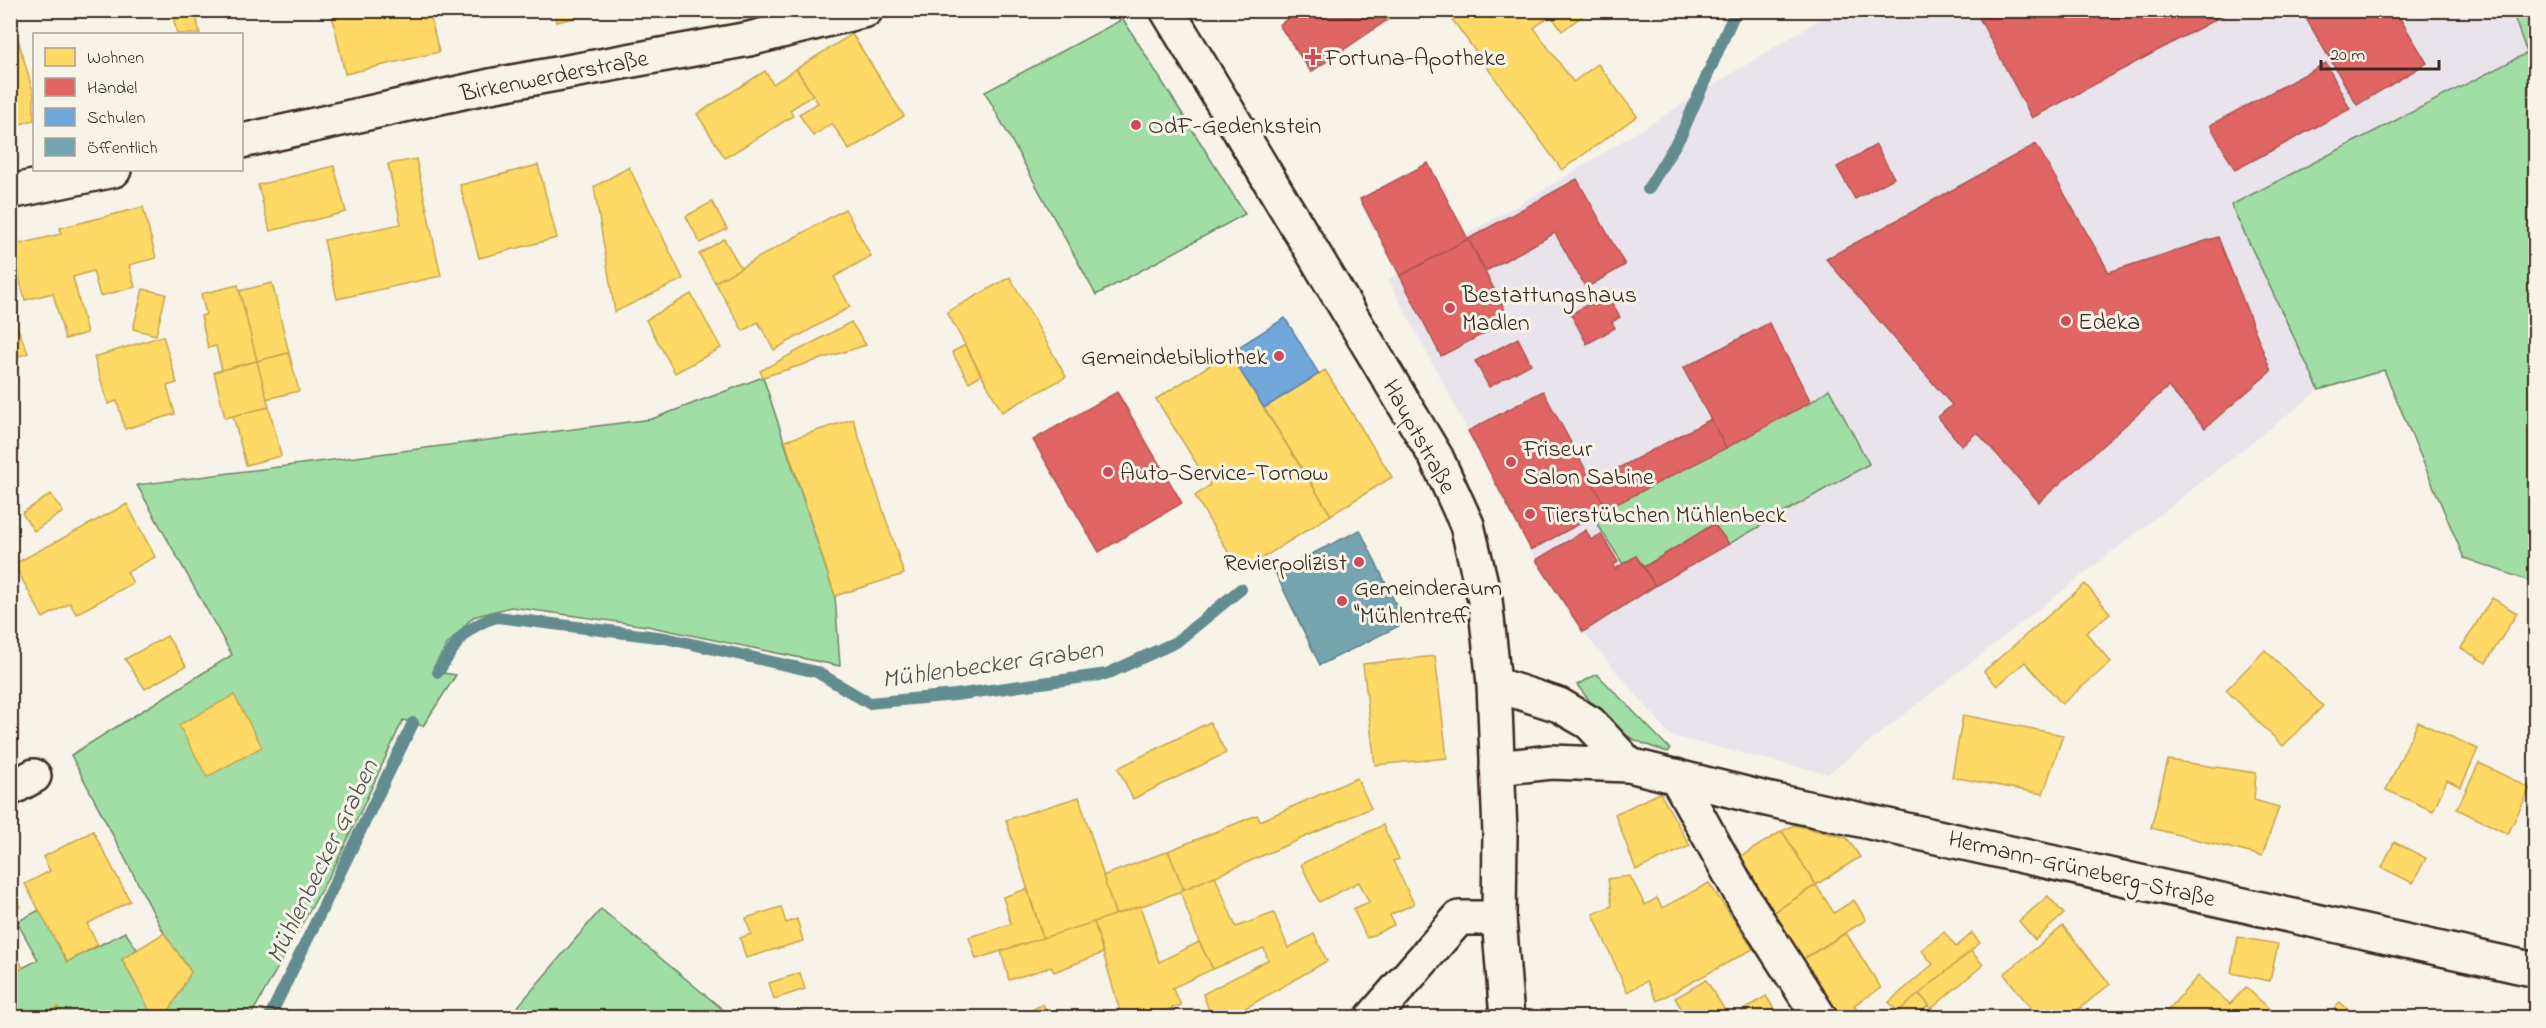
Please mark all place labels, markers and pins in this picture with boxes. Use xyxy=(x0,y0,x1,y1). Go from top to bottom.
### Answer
place label: Fortuna-Apotheke xyxy=(1324,42,1506,77)
marker: Fortuna-Apotheke xyxy=(1306,50,1320,64)
place label: OdF-Gedenkstein xyxy=(1148,110,1321,145)
marker: OdF-Gedenkstein xyxy=(1129,118,1143,132)
place label: Bestattungshaus Madlen xyxy=(1461,279,1637,342)
marker: Bestattungshaus Madlen xyxy=(1443,301,1457,315)
place label: Edeka xyxy=(2078,306,2140,341)
marker: Edeka xyxy=(2059,314,2073,328)
place label: Gemeindebibliothek xyxy=(1081,341,1267,376)
marker: Gemeindebibliothek xyxy=(1272,349,1286,363)
place label: Friseur Salon Sabine xyxy=(1522,433,1654,496)
marker: Friseur Salon Sabine xyxy=(1504,455,1518,469)
place label: Auto-Service-Tornow xyxy=(1120,457,1328,492)
marker: Auto-Service-Tornow xyxy=(1101,465,1115,479)
place label: Tierstübchen Mühlenbeck xyxy=(1542,499,1787,534)
marker: Tierstübchen Mühlenbeck xyxy=(1523,507,1537,521)
place label: Revierpolizist xyxy=(1223,547,1347,582)
marker: Revierpolizist xyxy=(1352,555,1366,569)
place label: Gemeinderaum "Mühlentreff xyxy=(1354,572,1502,635)
marker: Gemeinderaum "Mühlentreff xyxy=(1335,594,1349,608)

